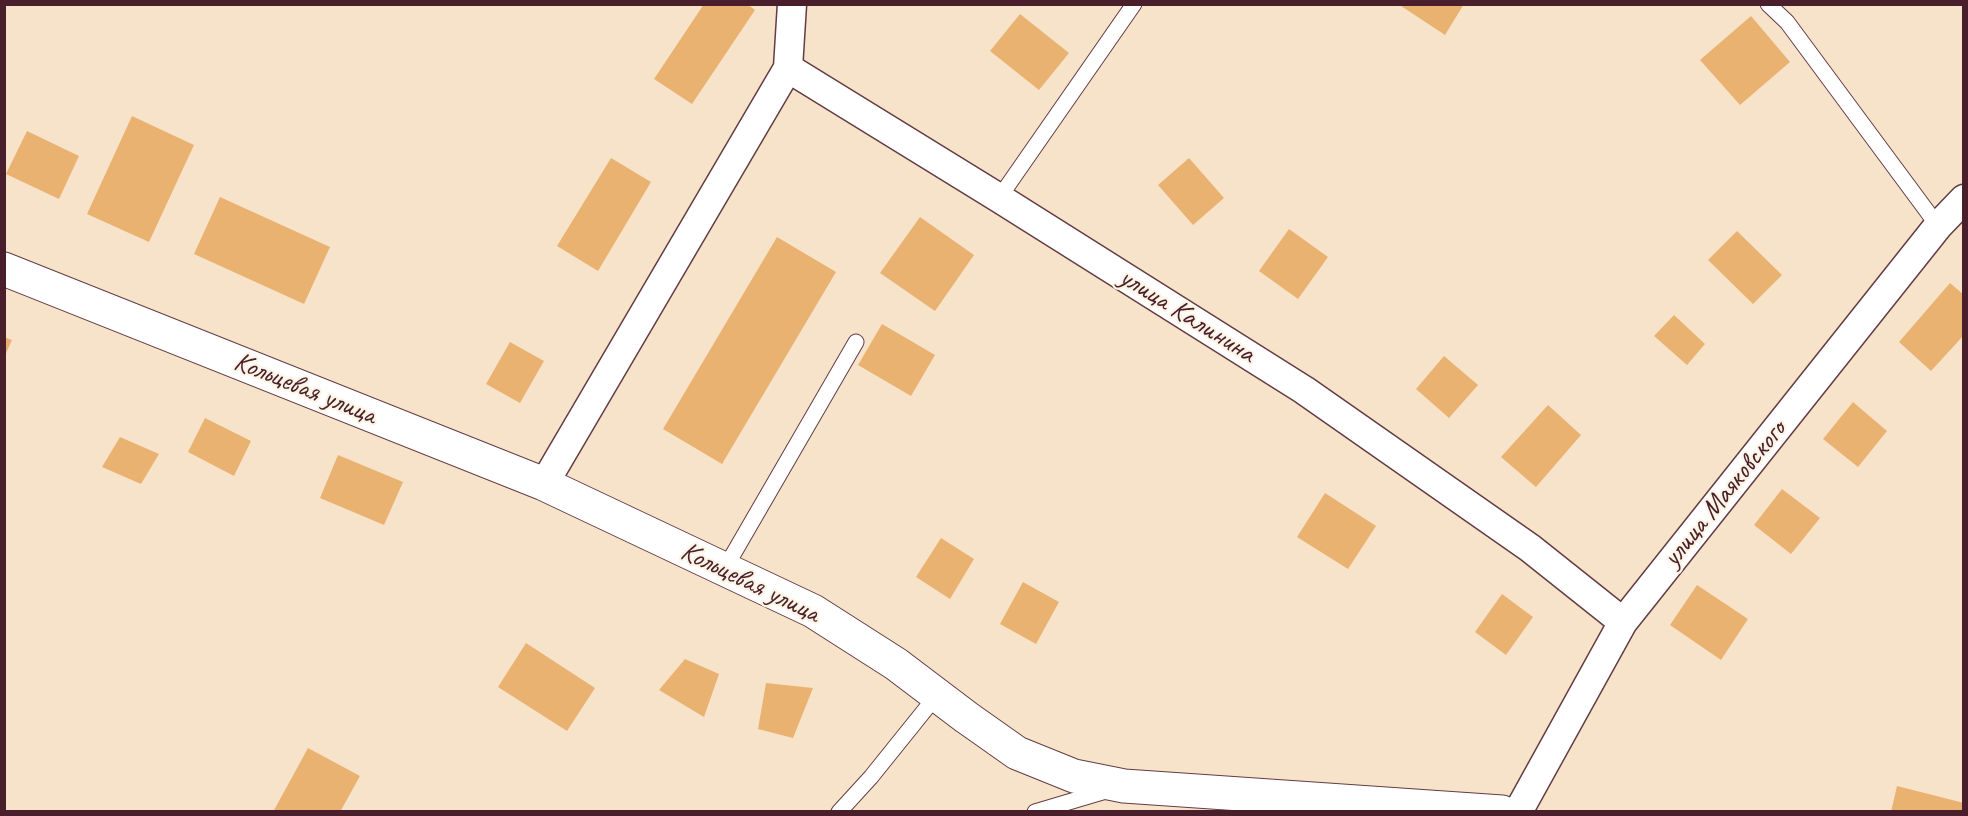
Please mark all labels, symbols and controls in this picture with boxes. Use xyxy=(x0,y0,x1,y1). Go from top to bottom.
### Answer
street label: улица Калинина xyxy=(1113,261,1261,371)
street label: Кольцевая улица xyxy=(229,345,381,433)
street label: улица Маяковского xyxy=(1656,414,1794,574)
street label: Кольцевая улица xyxy=(675,535,825,631)

